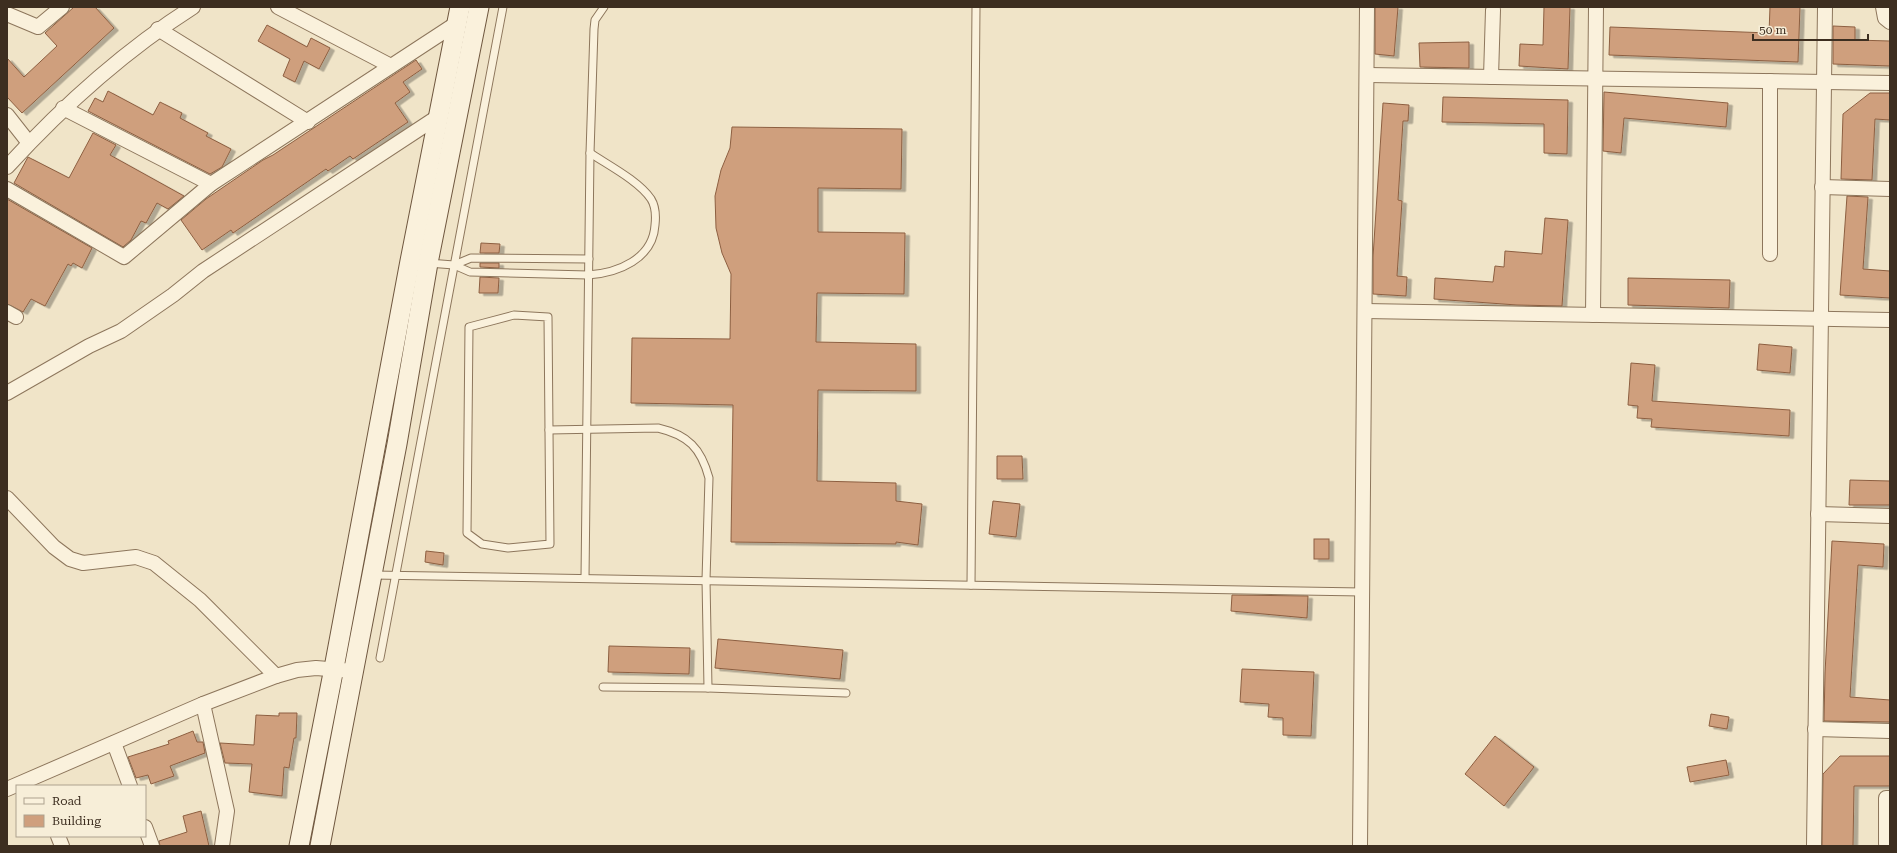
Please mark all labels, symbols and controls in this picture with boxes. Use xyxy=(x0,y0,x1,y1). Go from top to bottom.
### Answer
scale bar xyxy=(1753,16,1868,42)
text: 50 m xyxy=(1759,23,1786,37)
legend xyxy=(16,785,146,837)
text: Road xyxy=(52,794,82,808)
text: Building xyxy=(52,814,101,828)

